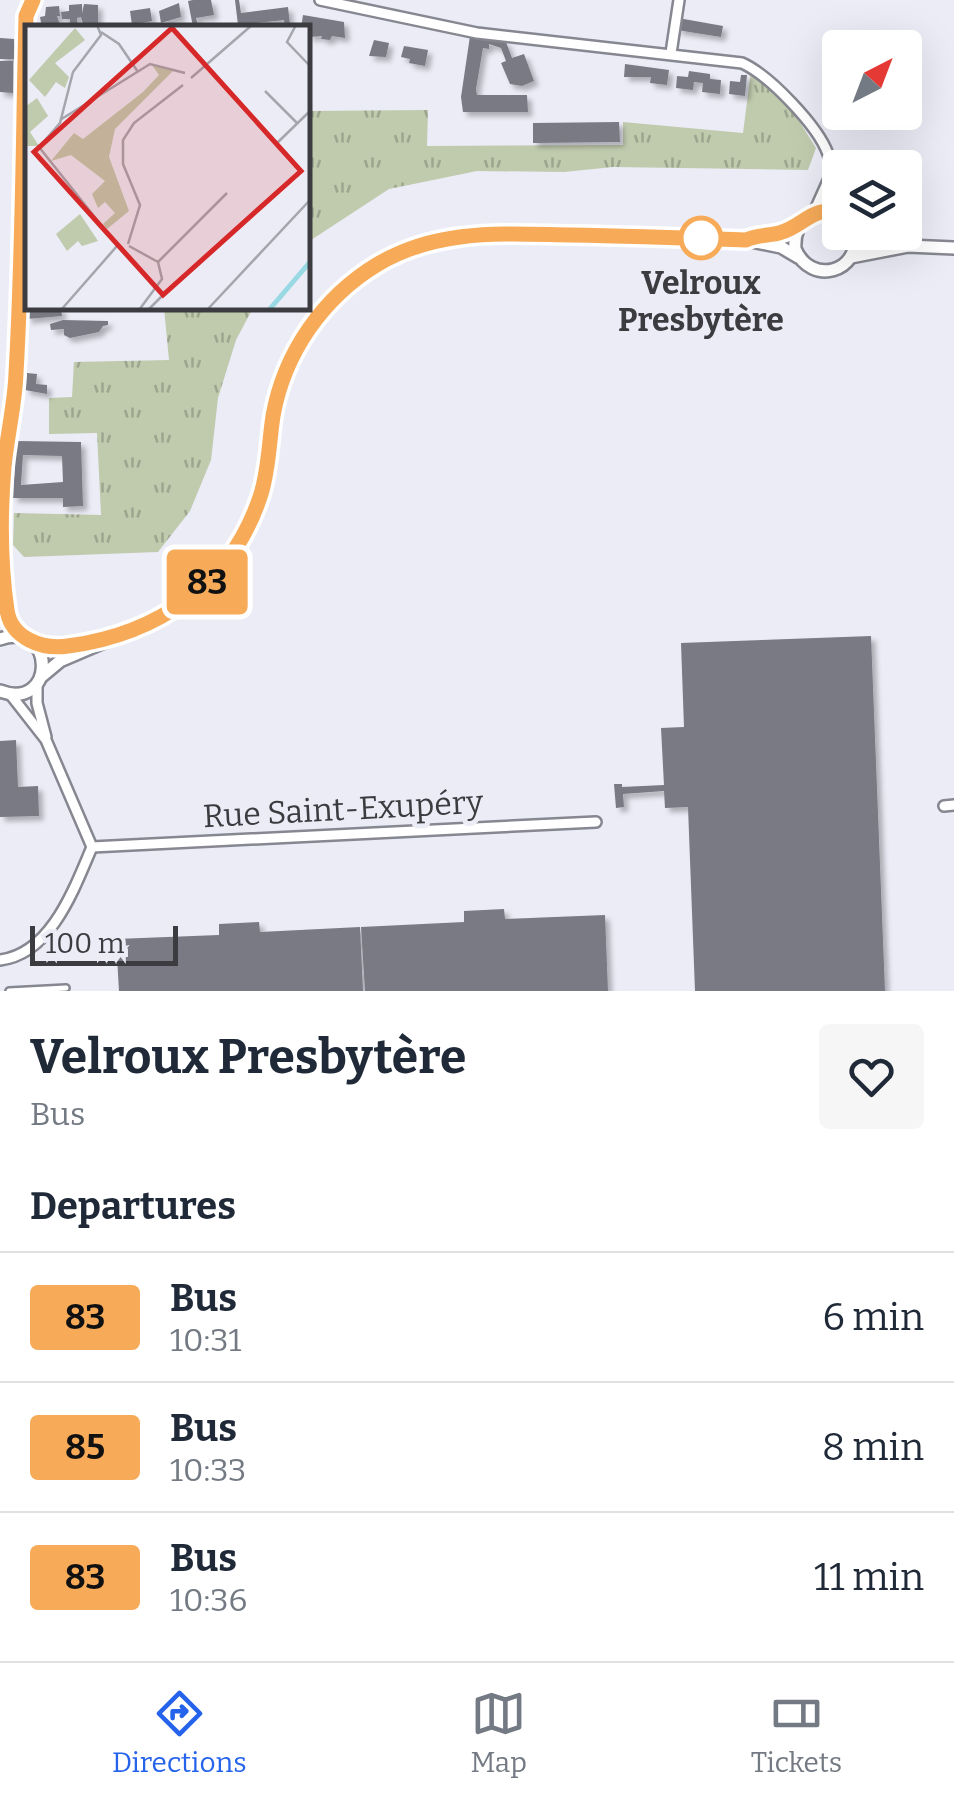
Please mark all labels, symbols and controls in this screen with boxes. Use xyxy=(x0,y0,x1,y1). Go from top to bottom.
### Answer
inset map xyxy=(25,25,310,310)
north arrow xyxy=(822,30,922,130)
map controls xyxy=(822,30,922,250)
button: layers xyxy=(822,150,922,250)
marker: Velroux Presbytère xyxy=(680,217,722,259)
place label: Velroux Presbytère xyxy=(618,264,784,339)
line badge: 83 xyxy=(162,550,252,614)
text: 83 xyxy=(187,561,227,603)
street label: Rue Saint-Exupéry xyxy=(202,783,485,835)
scale bar xyxy=(30,921,178,966)
text: 100 m xyxy=(45,927,125,960)
button: heart xyxy=(819,1024,924,1129)
text: Velroux Presbytère xyxy=(30,1028,466,1086)
text: Bus xyxy=(30,1095,85,1133)
text: Departures xyxy=(30,1183,236,1229)
text: Bus xyxy=(170,1275,237,1321)
text: 6 min xyxy=(822,1294,924,1340)
text: 83 xyxy=(65,1296,105,1338)
text: 10:31 xyxy=(170,1321,242,1359)
text: Bus xyxy=(170,1405,237,1451)
text: 8 min xyxy=(822,1424,924,1470)
text: 85 xyxy=(65,1426,105,1468)
text: 10:33 xyxy=(170,1451,246,1489)
text: Bus xyxy=(170,1535,237,1581)
text: 11 min xyxy=(814,1554,924,1600)
text: 83 xyxy=(65,1556,105,1598)
text: 10:36 xyxy=(170,1581,247,1619)
tab: Directions xyxy=(112,1686,247,1779)
tab: Map xyxy=(470,1686,527,1779)
tab: Tickets xyxy=(751,1686,842,1779)

